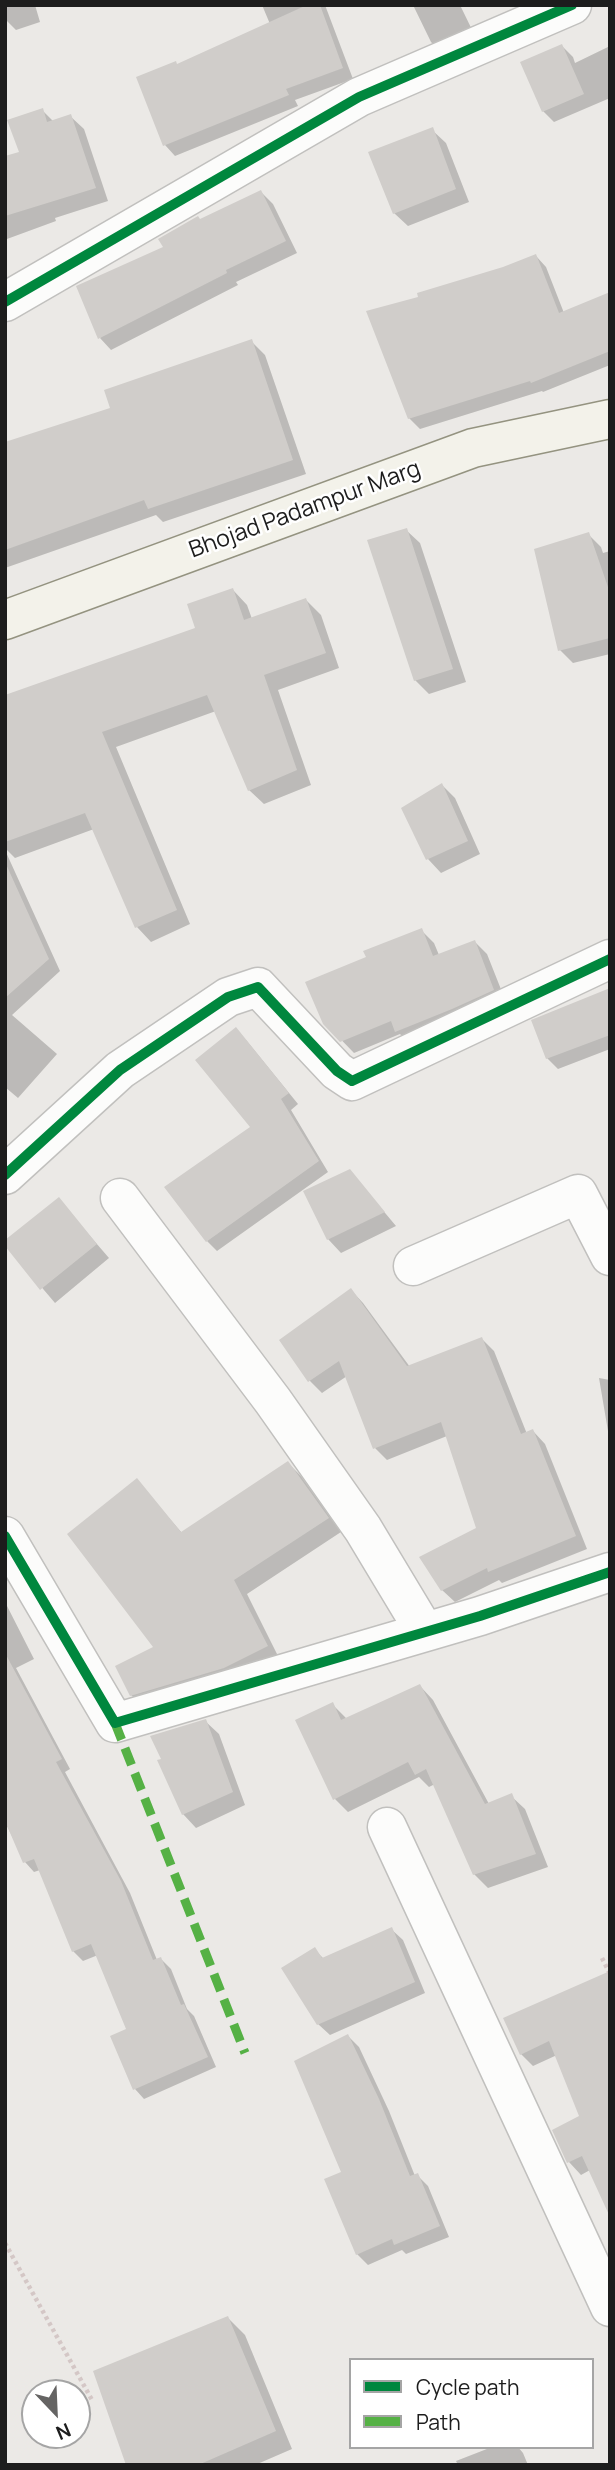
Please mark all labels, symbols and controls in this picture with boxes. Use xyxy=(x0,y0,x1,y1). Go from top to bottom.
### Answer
street label: Bhojad Padampur Marg xyxy=(186,455,424,565)
legend xyxy=(349,2358,594,2449)
text: Cycle path xyxy=(416,2373,519,2401)
north arrow xyxy=(21,2379,91,2449)
text: Path xyxy=(416,2408,461,2436)
text: N xyxy=(52,2417,75,2446)

